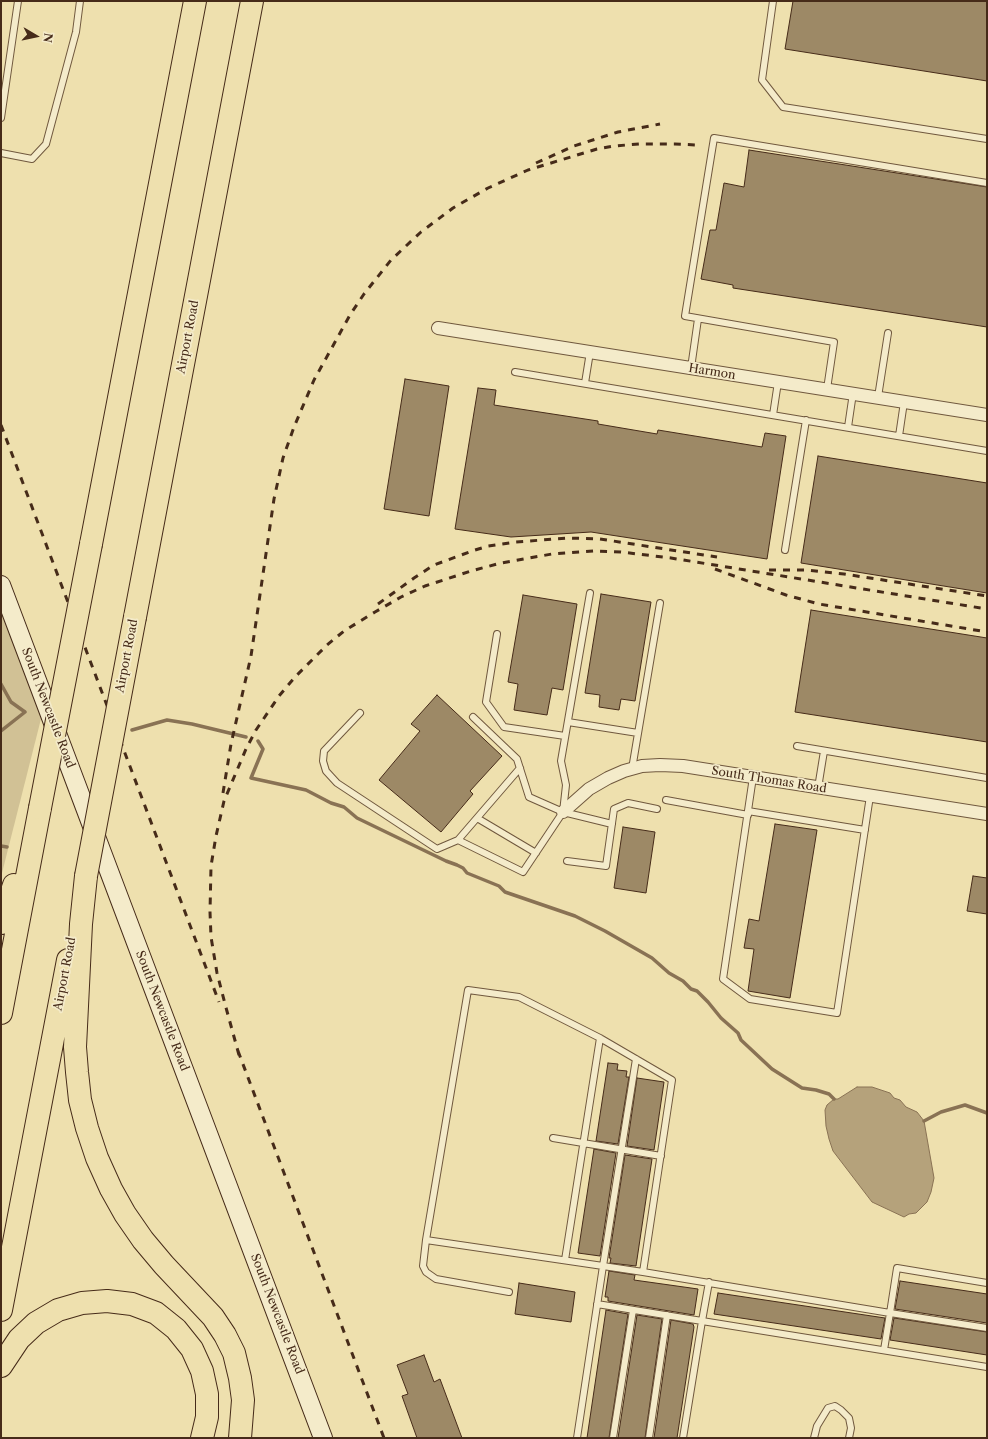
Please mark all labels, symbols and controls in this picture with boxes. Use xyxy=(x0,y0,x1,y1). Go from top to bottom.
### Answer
north arrow xyxy=(16,16,56,56)
text: N xyxy=(40,32,56,44)
street label: Airport Road xyxy=(174,299,202,375)
street label: Harmon xyxy=(687,361,737,383)
street label: Airport Road xyxy=(113,618,141,694)
street label: South Newcastle Road xyxy=(18,646,78,770)
street label: South Thomas Road xyxy=(710,764,828,796)
street label: Airport Road xyxy=(51,936,79,1012)
street label: South Newcastle Road xyxy=(132,949,192,1073)
street label: South Newcastle Road xyxy=(247,1252,307,1376)

